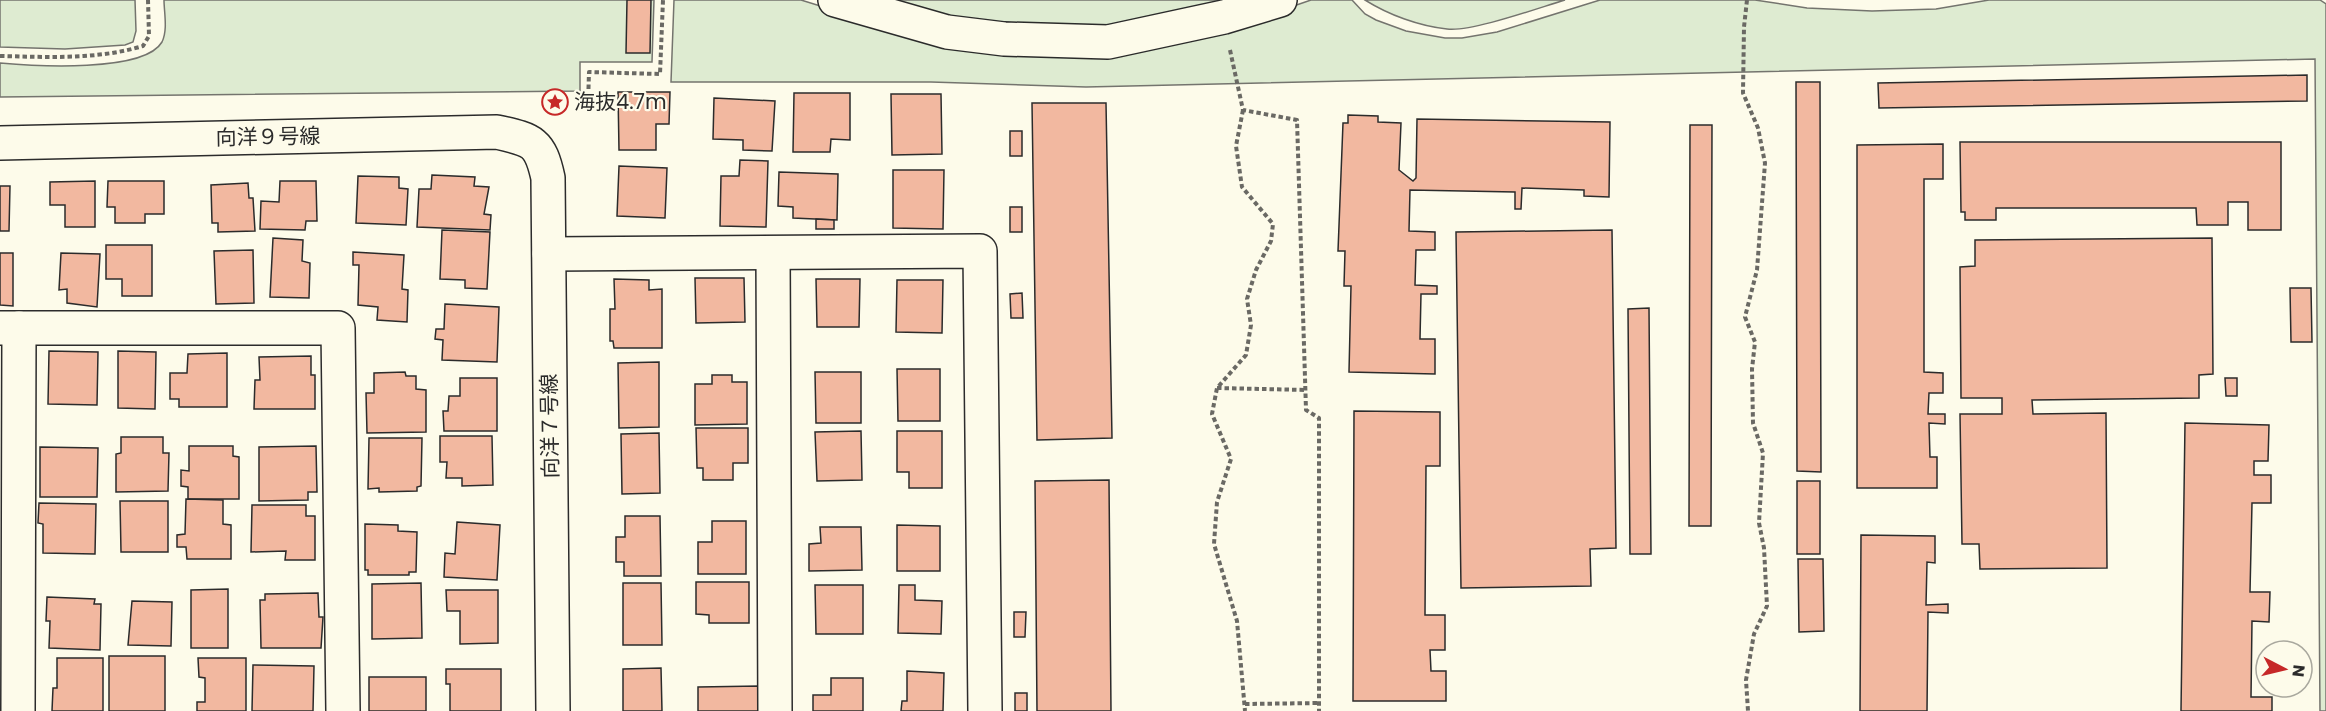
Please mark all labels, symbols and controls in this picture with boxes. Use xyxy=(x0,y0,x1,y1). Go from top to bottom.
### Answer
place icon: 海抜4.7m xyxy=(540,87,570,117)
place label: 海抜4.7m xyxy=(574,87,667,116)
street label: 向洋９号線 xyxy=(215,121,321,152)
street label: 向洋７号線 xyxy=(534,373,565,479)
north arrow xyxy=(2254,639,2314,699)
text: N xyxy=(2286,663,2311,678)

